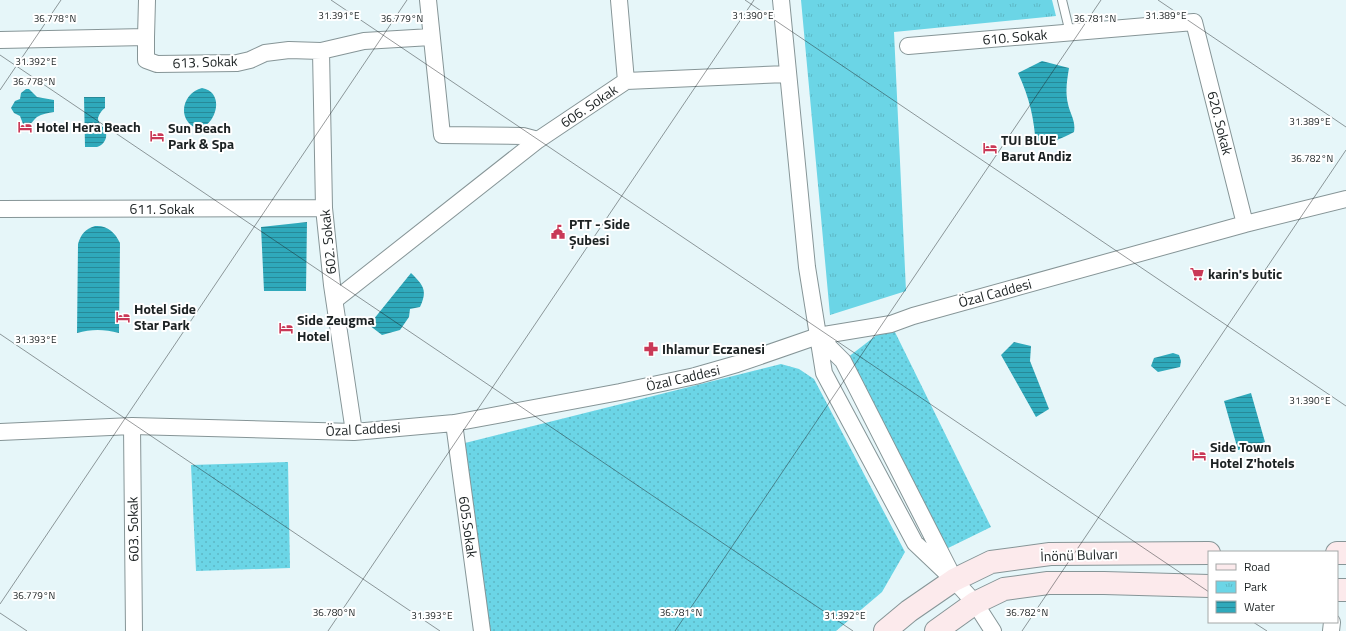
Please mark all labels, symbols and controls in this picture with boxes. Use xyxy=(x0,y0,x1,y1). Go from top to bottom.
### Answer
text: 31.391°E xyxy=(318,8,360,23)
text: 31.390°E xyxy=(732,8,774,23)
text: 31.389°E xyxy=(1145,8,1187,23)
text: 36.778°N xyxy=(34,11,76,26)
text: 36.779°N xyxy=(381,11,423,26)
text: 36.781°N xyxy=(1074,11,1116,26)
street label: 610. Sokak xyxy=(982,23,1049,50)
street label: 613. Sokak xyxy=(172,50,238,73)
text: 31.392°E xyxy=(15,54,57,69)
text: 36.778°N xyxy=(13,74,55,89)
street label: 606. Sokak xyxy=(556,79,622,132)
street label: 620. Sokak xyxy=(1202,89,1239,157)
text: 31.389°E xyxy=(1289,114,1331,129)
place label: Hotel Hera Beach xyxy=(36,116,141,137)
place label: Sun Beach Park & Spa xyxy=(168,117,234,154)
hotel icon: Hotel Hera Beach xyxy=(17,119,33,135)
hotel icon: Sun Beach Park & Spa xyxy=(149,128,165,144)
place label: TUI BLUE Barut Andiz xyxy=(1001,129,1072,166)
hotel icon: TUI BLUE Barut Andiz xyxy=(982,140,998,156)
text: 36.782°N xyxy=(1291,151,1333,166)
street label: 611. Sokak xyxy=(130,198,195,219)
street label: 602. Sokak xyxy=(314,208,341,275)
place label: PTT - Side Şubesi xyxy=(569,213,630,250)
public building icon: PTT - Side Şubesi xyxy=(550,224,566,240)
place label: karin's butic xyxy=(1208,263,1282,284)
supermarket icon: karin's butic xyxy=(1189,266,1205,282)
street label: Özal Caddesi xyxy=(956,273,1034,312)
place label: Hotel Side Star Park xyxy=(134,298,196,335)
hotel icon: Hotel Side Star Park xyxy=(115,309,131,325)
place label: Side Zeugma Hotel xyxy=(297,309,375,346)
hotel icon: Side Zeugma Hotel xyxy=(278,320,294,336)
text: 31.393°E xyxy=(15,332,57,347)
place label: Ihlamur Eczanesi xyxy=(662,338,765,359)
pharmacy icon: Ihlamur Eczanesi xyxy=(643,341,659,357)
street label: Özal Caddesi xyxy=(644,359,722,396)
text: 31.390°E xyxy=(1289,393,1331,408)
street label: Özal Caddesi xyxy=(325,416,401,441)
place label: Side Town Hotel Z'hotels xyxy=(1210,436,1295,473)
hotel icon: Side Town Hotel Z'hotels xyxy=(1191,447,1207,463)
street label: 605.Sokak xyxy=(454,495,483,559)
street label: 603. Sokak xyxy=(121,496,144,562)
street label: İnönü Bulvarı xyxy=(1040,543,1118,566)
legend xyxy=(1208,551,1338,623)
text: Road xyxy=(1244,557,1270,576)
text: Park xyxy=(1244,577,1267,596)
text: 36.779°N xyxy=(13,588,55,603)
text: Water xyxy=(1244,597,1275,616)
text: 36.780°N xyxy=(313,605,355,620)
text: 36.781°N xyxy=(660,605,702,620)
text: 36.782°N xyxy=(1006,605,1048,620)
text: 31.393°E xyxy=(411,608,453,623)
text: 31.392°E xyxy=(824,608,866,623)

